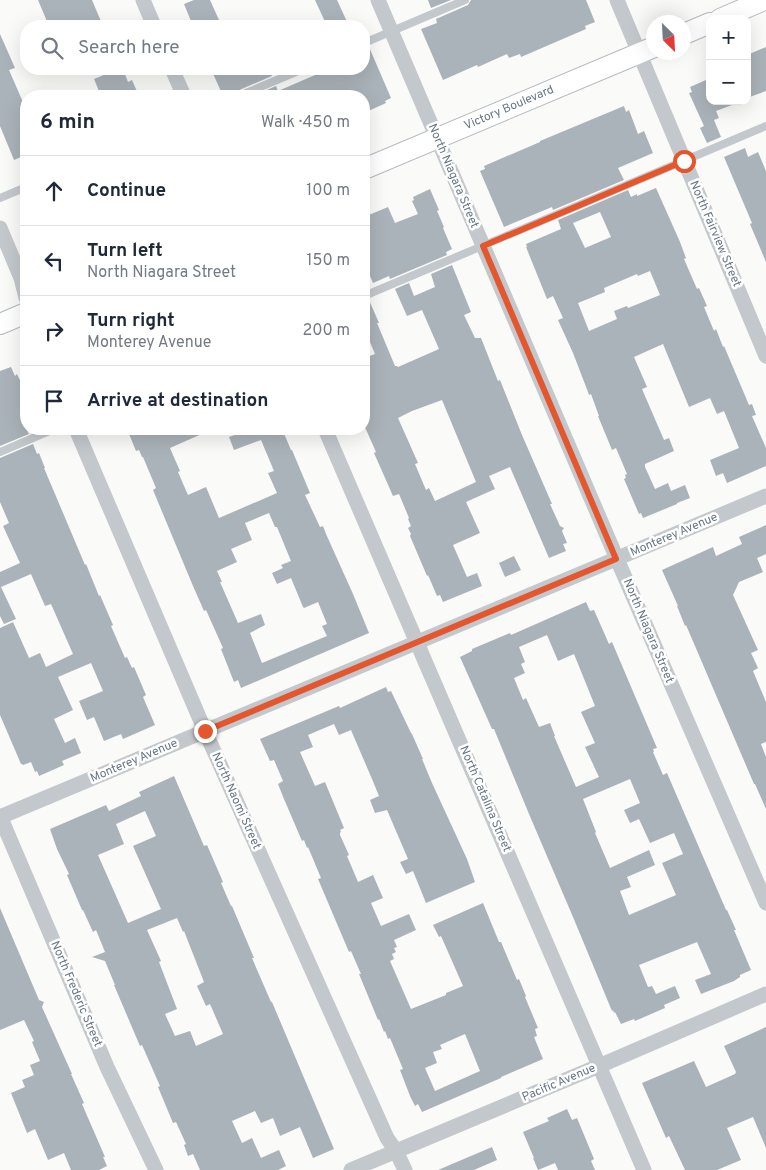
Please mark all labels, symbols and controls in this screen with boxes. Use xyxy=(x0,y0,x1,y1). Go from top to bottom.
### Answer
north arrow xyxy=(646,15,691,60)
map controls xyxy=(706,15,751,105)
button: + xyxy=(706,15,751,60)
search box xyxy=(20,20,370,75)
icon: search xyxy=(38,34,66,62)
text: Search here xyxy=(78,36,180,60)
button: − xyxy=(706,60,751,105)
street label: Victory Boulevard xyxy=(462,82,556,134)
text: 6 min xyxy=(40,109,95,136)
text: Walk · 450 m xyxy=(261,113,350,133)
street label: North Niagara Street xyxy=(424,121,482,231)
route start xyxy=(673,150,696,173)
icon: ahead xyxy=(40,177,68,205)
text: Continue xyxy=(87,179,166,203)
street label: North Fairview Street xyxy=(685,179,745,289)
text: 100 m xyxy=(306,181,350,201)
text: Turn left xyxy=(87,239,163,263)
icon: left xyxy=(40,247,68,275)
text: 150 m xyxy=(307,251,350,271)
text: North Niagara Street xyxy=(87,263,236,283)
text: Turn right xyxy=(87,309,175,333)
icon: right xyxy=(40,317,68,345)
text: 200 m xyxy=(302,321,350,341)
text: Monterey Avenue xyxy=(87,333,211,353)
icon: arrive xyxy=(40,387,68,415)
text: Arrive at destination xyxy=(87,389,268,413)
street label: Monterey Avenue xyxy=(628,509,720,561)
street label: North Niagara Street xyxy=(619,576,677,686)
route end xyxy=(194,720,217,743)
street label: Monterey Avenue xyxy=(88,735,180,787)
street label: North Catalina Street xyxy=(455,744,515,854)
street label: North Naomi Street xyxy=(207,750,265,852)
street label: North Frederic Street xyxy=(46,939,106,1049)
street label: Pacific Avenue xyxy=(520,1060,598,1106)

